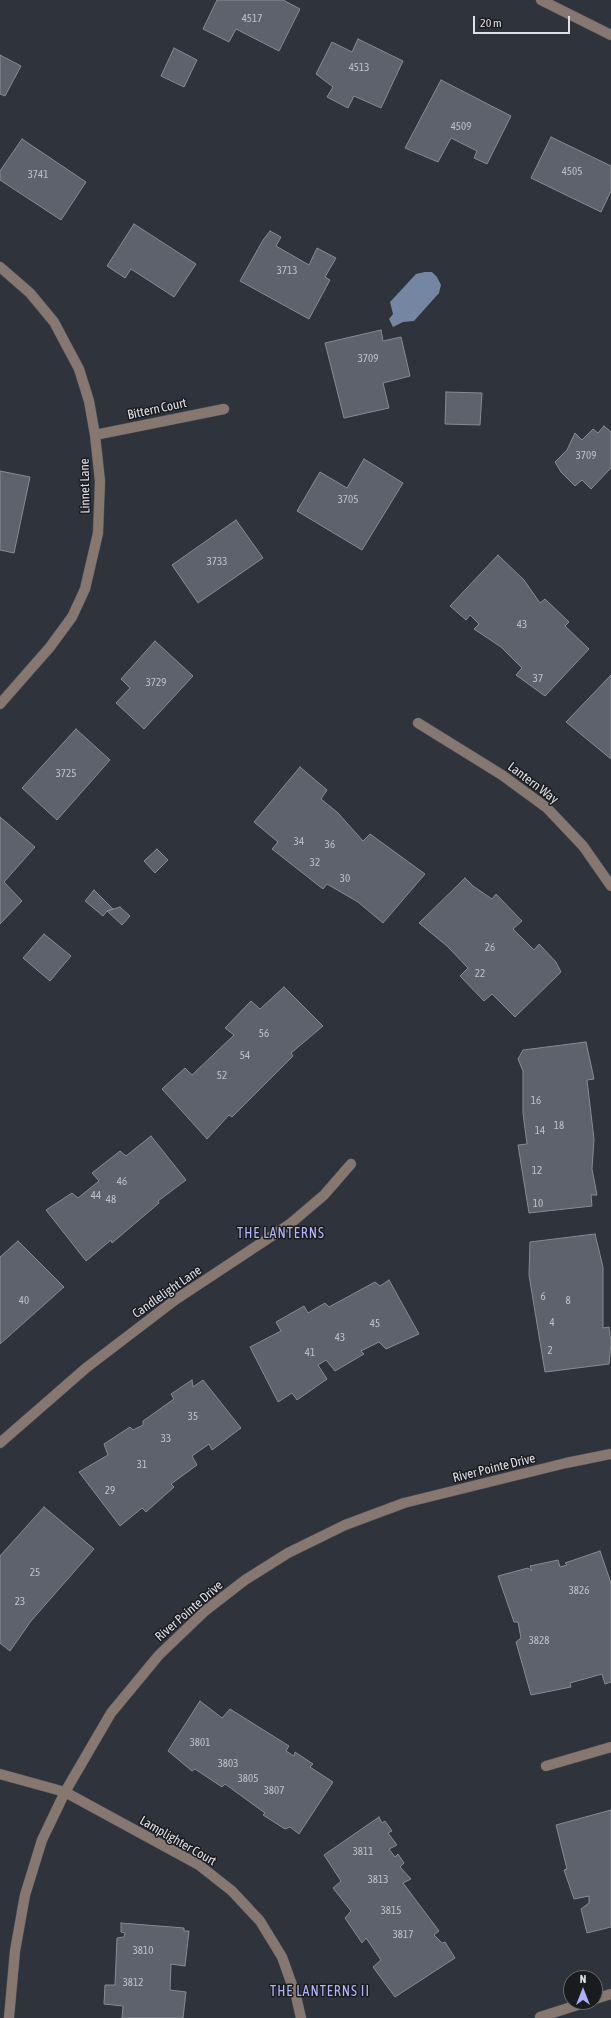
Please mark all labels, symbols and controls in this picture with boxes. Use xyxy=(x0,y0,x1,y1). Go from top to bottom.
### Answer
scale bar xyxy=(475,8,572,34)
house number: 4517 xyxy=(242,12,262,26)
text: 20 m xyxy=(480,16,502,30)
house number: 4513 xyxy=(349,61,369,75)
house number: 4509 xyxy=(451,120,471,134)
house number: 4505 xyxy=(562,165,582,179)
house number: 3741 xyxy=(28,168,48,182)
house number: 3713 xyxy=(277,264,297,278)
house number: 3709 xyxy=(358,352,378,366)
street label: Bittern Court xyxy=(126,395,188,423)
house number: 3709 xyxy=(576,449,596,463)
street label: Linnet Lane xyxy=(77,458,93,514)
house number: 3705 xyxy=(338,493,358,507)
house number: 3733 xyxy=(207,555,227,569)
house number: 43 xyxy=(517,618,527,632)
house number: 37 xyxy=(533,672,543,686)
house number: 3729 xyxy=(146,676,166,690)
street label: Lantern Way xyxy=(505,759,561,807)
house number: 3725 xyxy=(56,767,76,781)
house number: 34 xyxy=(294,835,304,849)
house number: 36 xyxy=(325,838,335,852)
house number: 32 xyxy=(310,856,320,870)
house number: 30 xyxy=(340,872,350,886)
house number: 26 xyxy=(485,941,495,955)
house number: 22 xyxy=(475,967,485,981)
house number: 56 xyxy=(259,1027,269,1041)
house number: 54 xyxy=(240,1049,250,1063)
house number: 52 xyxy=(217,1069,227,1083)
house number: 16 xyxy=(531,1094,541,1108)
house number: 18 xyxy=(554,1119,564,1133)
house number: 14 xyxy=(535,1124,545,1138)
house number: 12 xyxy=(532,1164,542,1178)
house number: 46 xyxy=(117,1175,127,1189)
house number: 44 xyxy=(91,1189,101,1203)
house number: 48 xyxy=(106,1193,116,1207)
house number: 10 xyxy=(533,1197,543,1211)
district label: THE LANTERNS xyxy=(237,1226,325,1242)
street label: Candlelight Lane xyxy=(129,1262,205,1322)
house number: 6 xyxy=(540,1290,546,1304)
house number: 40 xyxy=(19,1294,29,1308)
house number: 8 xyxy=(565,1294,571,1308)
house number: 4 xyxy=(549,1316,555,1330)
house number: 45 xyxy=(370,1317,380,1331)
house number: 43 xyxy=(335,1331,345,1345)
house number: 2 xyxy=(547,1344,553,1358)
house number: 41 xyxy=(305,1346,315,1360)
house number: 35 xyxy=(188,1410,198,1424)
house number: 33 xyxy=(161,1432,171,1446)
street label: River Pointe Drive xyxy=(451,1450,537,1486)
house number: 31 xyxy=(137,1458,147,1472)
house number: 29 xyxy=(105,1484,115,1498)
house number: 25 xyxy=(30,1566,40,1580)
street label: River Pointe Drive xyxy=(152,1577,226,1645)
house number: 3826 xyxy=(569,1584,589,1598)
house number: 23 xyxy=(15,1595,25,1609)
house number: 3828 xyxy=(529,1634,549,1648)
house number: 3801 xyxy=(190,1736,210,1750)
house number: 3803 xyxy=(218,1757,238,1771)
house number: 3805 xyxy=(238,1772,258,1786)
house number: 3807 xyxy=(264,1784,284,1798)
street label: Lamplighter Court xyxy=(137,1813,219,1869)
house number: 3811 xyxy=(353,1845,373,1859)
house number: 3813 xyxy=(368,1873,388,1887)
house number: 3815 xyxy=(381,1904,401,1918)
house number: 3817 xyxy=(393,1928,413,1942)
house number: 3810 xyxy=(133,1944,153,1958)
north arrow xyxy=(563,1970,603,2010)
text: N xyxy=(580,1973,586,1985)
house number: 3812 xyxy=(123,1976,143,1990)
district label: THE LANTERNS II xyxy=(270,1984,370,2000)

